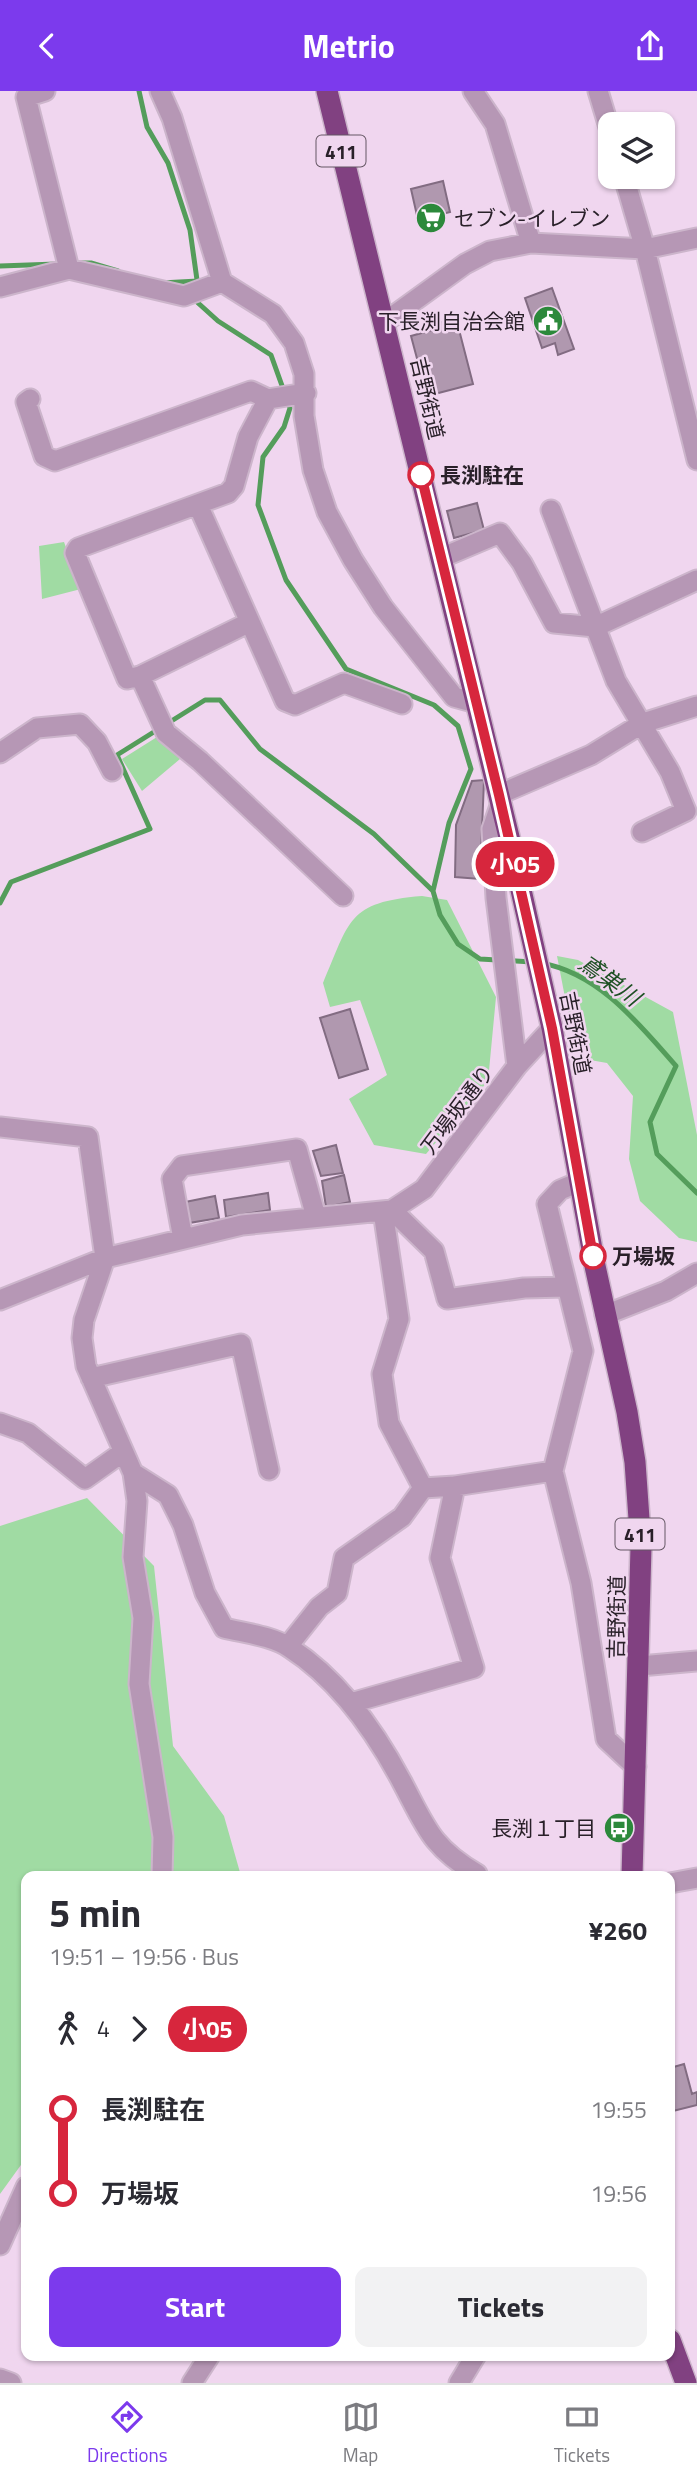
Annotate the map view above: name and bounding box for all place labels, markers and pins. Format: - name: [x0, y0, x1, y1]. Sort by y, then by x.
- supermarket icon: セブン-イレブン: [414, 201, 448, 235]
- place label: セブン-イレブン: [454, 202, 610, 234]
- public building icon: 下長渕自治会館: [531, 304, 565, 338]
- place label: 下長渕自治会館: [378, 305, 525, 337]
- place label: 長渕駐在: [440, 459, 524, 491]
- marker: 長渕駐在: [408, 462, 434, 488]
- place label: 万場坂: [612, 1240, 675, 1272]
- marker: 万場坂: [580, 1243, 606, 1269]
- bus stop icon: 長渕１丁目: [602, 1811, 636, 1845]
- place label: 長渕１丁目: [491, 1812, 596, 1844]

